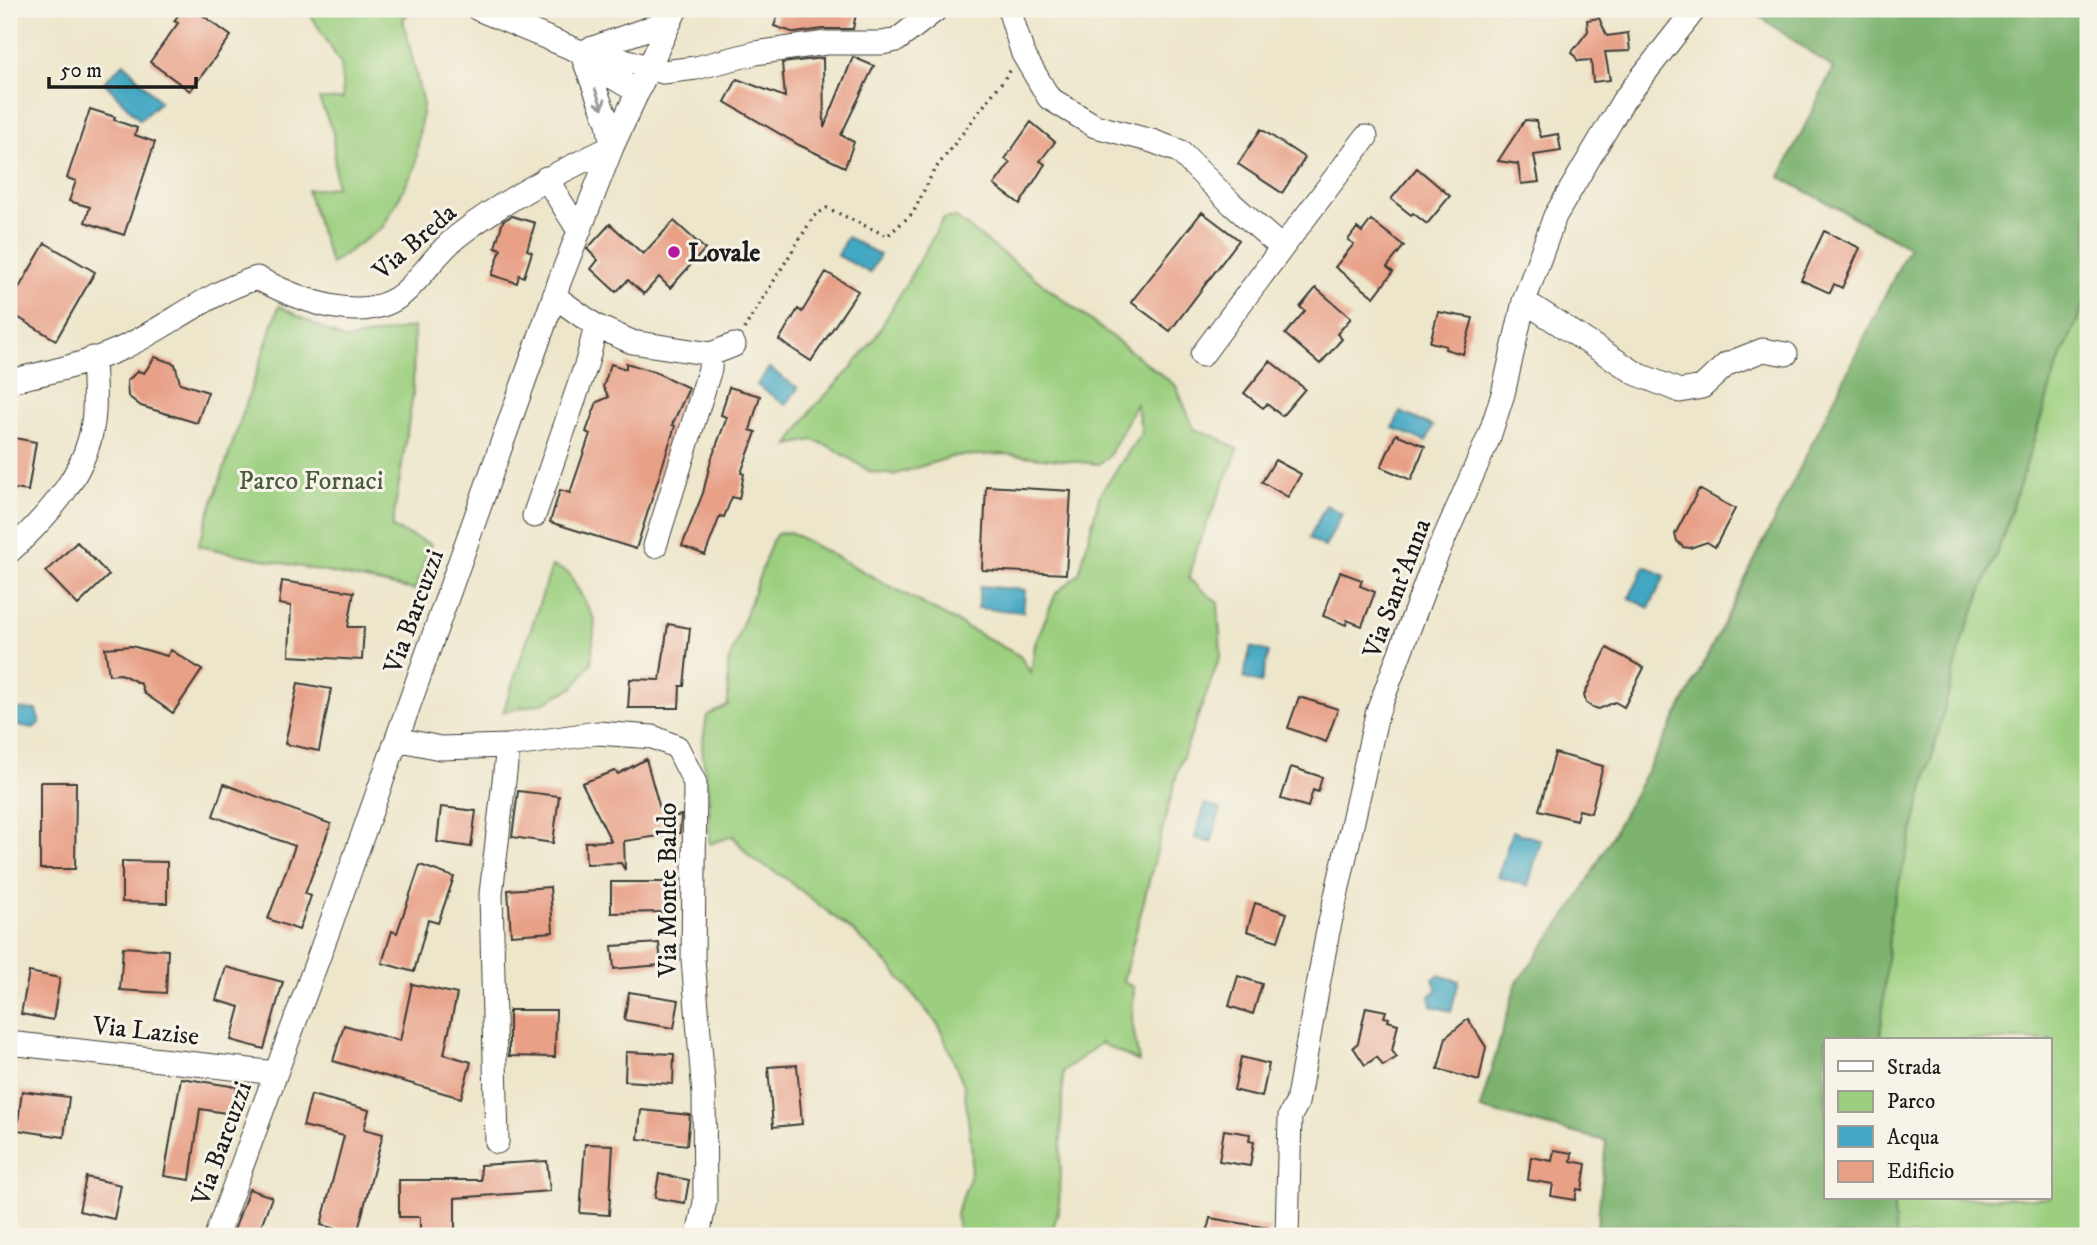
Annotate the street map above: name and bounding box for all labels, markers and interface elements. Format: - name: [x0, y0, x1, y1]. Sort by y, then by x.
- scale bar: [49, 46, 196, 90]
- text: 50 m: [60, 58, 102, 84]
- one-way arrow: [593, 87, 606, 109]
- street label: Via Breda: [366, 197, 464, 288]
- place label: Lovale: [688, 237, 761, 270]
- marker: Lovale: [666, 244, 682, 260]
- park label: Parco Fornaci: [239, 465, 383, 498]
- street label: Via Sant'Anna: [1355, 514, 1439, 664]
- street label: Via Barcuzzi: [376, 545, 452, 679]
- street label: Via Monte Baldo: [652, 803, 685, 978]
- street label: Via Lazise: [90, 1009, 201, 1053]
- legend: [1824, 1038, 2052, 1200]
- text: Strada: [1887, 1055, 1941, 1081]
- street label: Via Barcuzzi: [184, 1077, 260, 1211]
- text: Parco: [1887, 1089, 1935, 1115]
- text: Acqua: [1887, 1125, 1939, 1151]
- text: Edificio: [1887, 1159, 1954, 1185]

